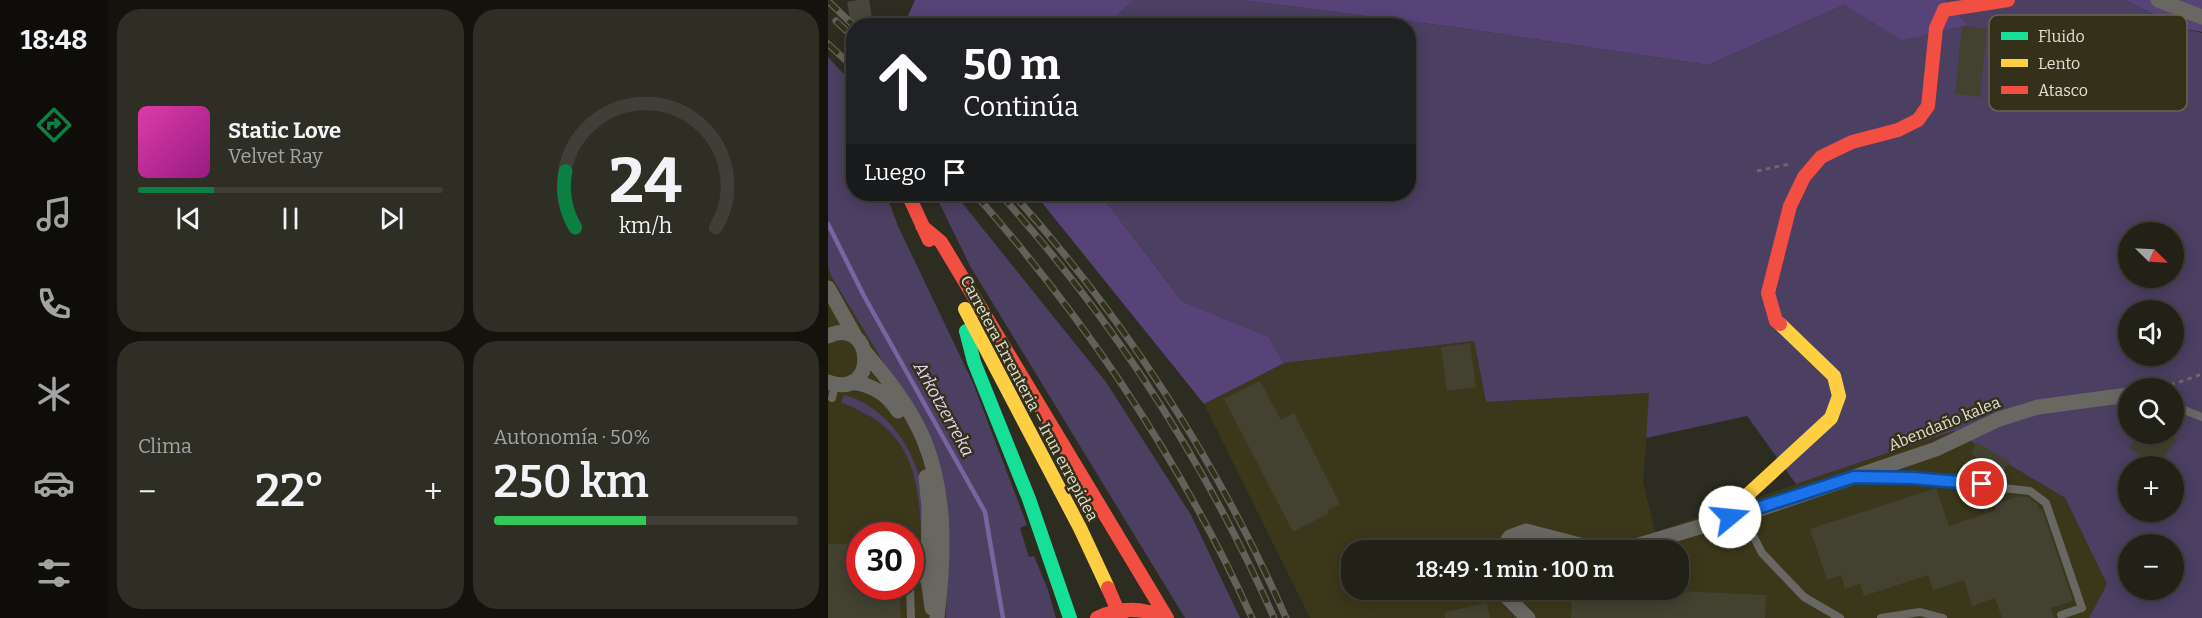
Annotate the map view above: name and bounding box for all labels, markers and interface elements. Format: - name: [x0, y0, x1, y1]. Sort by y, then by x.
- legend: [1989, 15, 2187, 111]
- text: 18:48: [21, 24, 87, 56]
- text: Fluido: [2038, 27, 2085, 46]
- text: 50 m: [963, 40, 1060, 90]
- icon: ahead: [864, 42, 942, 120]
- text: Lento: [2038, 54, 2080, 73]
- text: Atasco: [2038, 81, 2088, 100]
- text: Continúa: [963, 91, 1079, 123]
- icon: directions: [33, 104, 75, 146]
- text: Static Love: [228, 117, 341, 144]
- text: Velvet Ray: [228, 144, 323, 168]
- text: 24: [609, 144, 682, 219]
- icon: arrive: [938, 156, 971, 189]
- text: Luego: [864, 159, 926, 186]
- icon: music: [33, 193, 75, 235]
- icon: previous: [172, 202, 205, 235]
- icon: pause: [274, 202, 307, 235]
- icon: next: [375, 202, 408, 235]
- text: km/h: [619, 213, 672, 239]
- north arrow: [2118, 222, 2184, 288]
- map controls: [2118, 222, 2184, 600]
- street label: Carretera Errenteria – Irun errepidea: [957, 272, 1103, 524]
- icon: phone: [33, 283, 75, 325]
- button: sound: [2118, 300, 2184, 366]
- water label: Arkotzerreka: [908, 357, 979, 460]
- icon: climate: [33, 373, 75, 415]
- button: search: [2118, 378, 2184, 444]
- street label: Abendaño kalea: [1885, 392, 2003, 455]
- text: Autonomía · 50%: [494, 425, 650, 449]
- text: Clima: [138, 434, 192, 458]
- text: 250 km: [494, 455, 649, 509]
- button: +: [2118, 456, 2184, 522]
- pin: [1956, 458, 2007, 509]
- icon: car: [33, 462, 75, 504]
- text: 22°: [255, 464, 325, 518]
- icon: arrive: [1965, 467, 1998, 500]
- text: −: [138, 472, 156, 512]
- text: +: [424, 472, 443, 512]
- position arrow: [1698, 485, 1762, 549]
- speed limit sign: 30: [846, 522, 924, 600]
- button: −: [2118, 534, 2184, 600]
- icon: filters: [33, 552, 75, 594]
- text: 18:49 · 1 min · 100 m: [1416, 556, 1614, 583]

